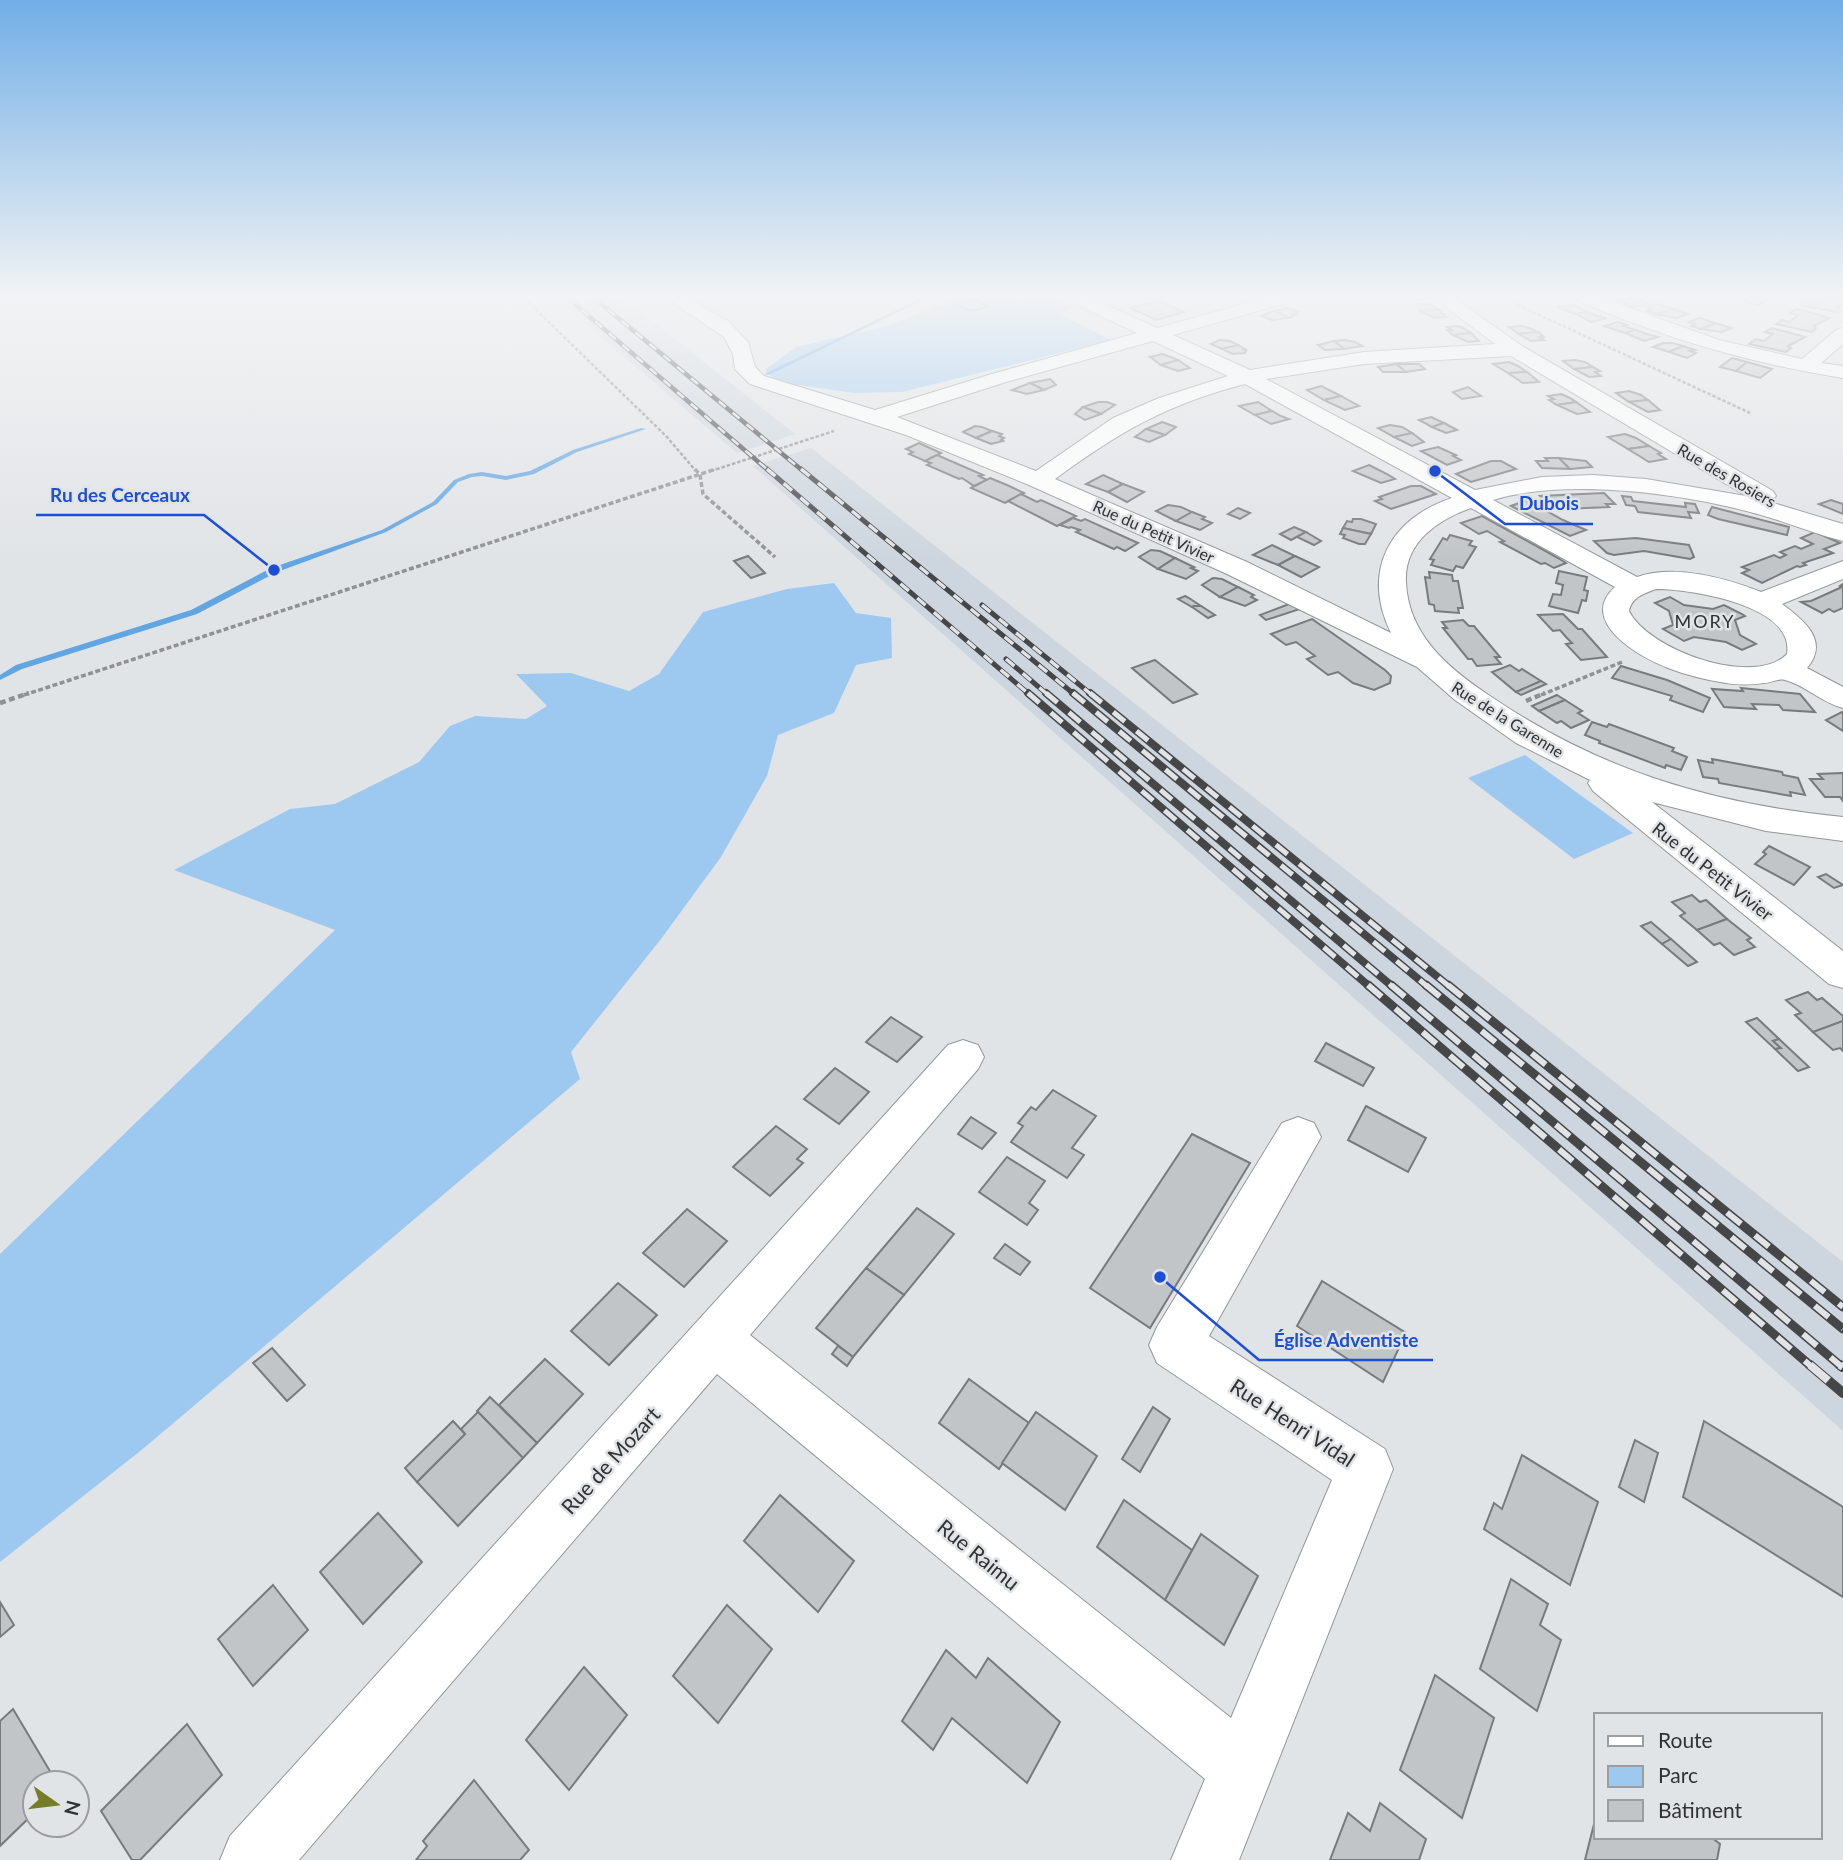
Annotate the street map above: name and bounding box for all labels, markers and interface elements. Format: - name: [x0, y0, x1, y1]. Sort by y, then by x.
- street label: Rue des Rosiers: [1675, 439, 1779, 511]
- callout: Ru des Cerceaux: [36, 475, 204, 515]
- text: Ru des Cerceaux: [50, 483, 190, 506]
- callout: Dubois: [1505, 484, 1593, 524]
- text: Dubois: [1519, 491, 1579, 514]
- street label: Rue du Petit Vivier: [1090, 496, 1218, 566]
- district label: MORY: [1674, 610, 1736, 632]
- street label: Rue de la Garenne: [1449, 677, 1567, 761]
- street label: Rue du Petit Vivier: [1648, 817, 1778, 925]
- callout: Église Adventiste: [1259, 1320, 1433, 1360]
- text: Église Adventiste: [1274, 1328, 1418, 1351]
- street label: Rue Henri Vidal: [1226, 1373, 1360, 1471]
- street label: Rue de Mozart: [556, 1401, 665, 1519]
- street label: Rue Raimu: [933, 1513, 1025, 1595]
- legend: [1594, 1713, 1822, 1839]
- text: Route: [1658, 1727, 1713, 1752]
- text: Parc: [1658, 1762, 1698, 1787]
- north arrow: [21, 1769, 91, 1839]
- text: Bâtiment: [1658, 1797, 1743, 1822]
- text: N: [60, 1798, 86, 1818]

